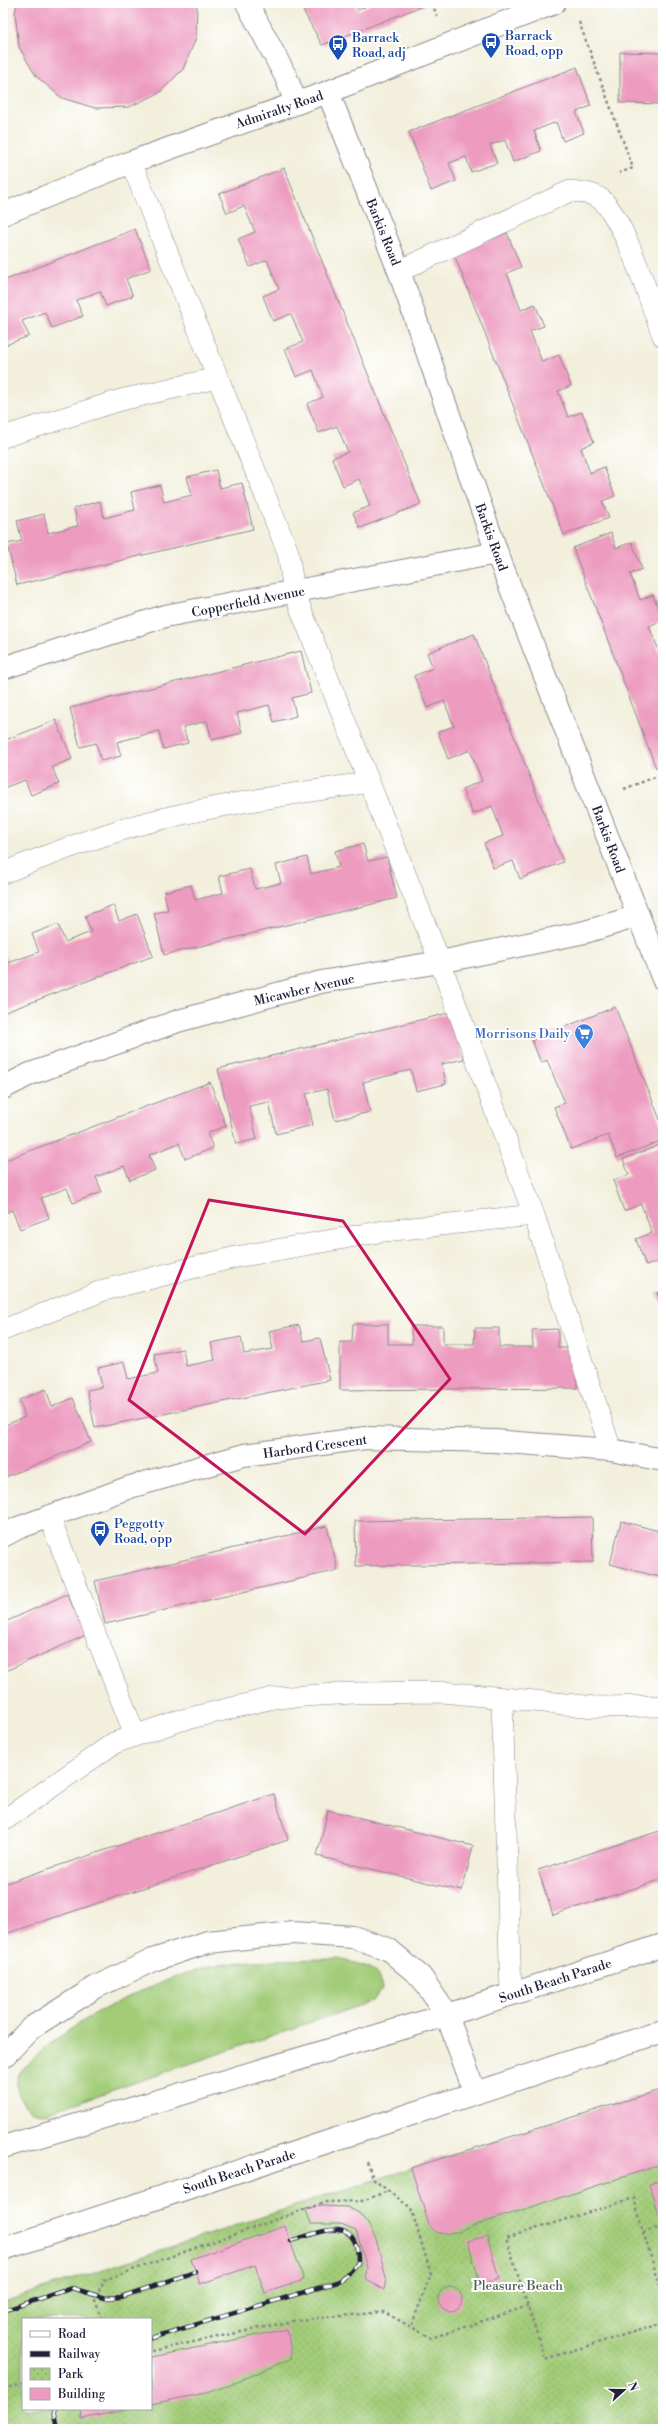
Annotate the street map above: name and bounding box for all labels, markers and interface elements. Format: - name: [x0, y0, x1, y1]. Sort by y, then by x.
- place label: Barrack Road, opp: [504, 28, 563, 59]
- place label: Barrack Road, adj: [351, 30, 406, 61]
- bus stop icon: Barrack Road, opp: [480, 31, 502, 59]
- bus stop icon: Barrack Road, adj: [327, 33, 349, 61]
- street label: Admiralty Road: [233, 87, 326, 133]
- street label: Barkis Road: [362, 196, 404, 269]
- street label: Barkis Road: [471, 500, 511, 574]
- street label: Copperfield Avenue: [190, 583, 307, 621]
- street label: Barkis Road: [588, 803, 628, 876]
- street label: Micawber Avenue: [252, 971, 357, 1009]
- supermarket icon: Morrisons Daily: [573, 1022, 595, 1050]
- place label: Morrisons Daily: [475, 1026, 571, 1042]
- street label: Harbord Crescent: [262, 1432, 369, 1462]
- place label: Peggotty Road, opp: [114, 1516, 172, 1547]
- bus stop icon: Peggotty Road, opp: [89, 1519, 111, 1547]
- street label: South Beach Parade: [497, 1955, 614, 2007]
- street label: South Beach Parade: [181, 2146, 298, 2198]
- park label: Pleasure Beach: [473, 2278, 563, 2294]
- legend: [22, 2318, 152, 2410]
- text: Road: [58, 2327, 86, 2342]
- text: Railway: [58, 2347, 100, 2362]
- text: Park: [58, 2367, 84, 2382]
- north arrow: [604, 2370, 644, 2410]
- text: N: [624, 2380, 641, 2394]
- text: Building: [57, 2387, 106, 2402]

